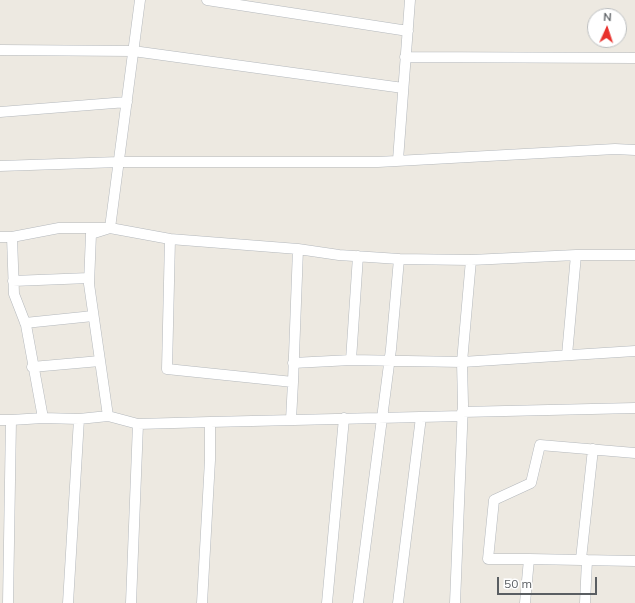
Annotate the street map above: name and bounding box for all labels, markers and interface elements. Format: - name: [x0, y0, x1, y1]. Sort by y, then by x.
- north arrow: [587, 8, 627, 48]
- text: N: [603, 10, 612, 24]
- scale bar: [499, 569, 599, 595]
- text: 50 m: [504, 576, 532, 591]

